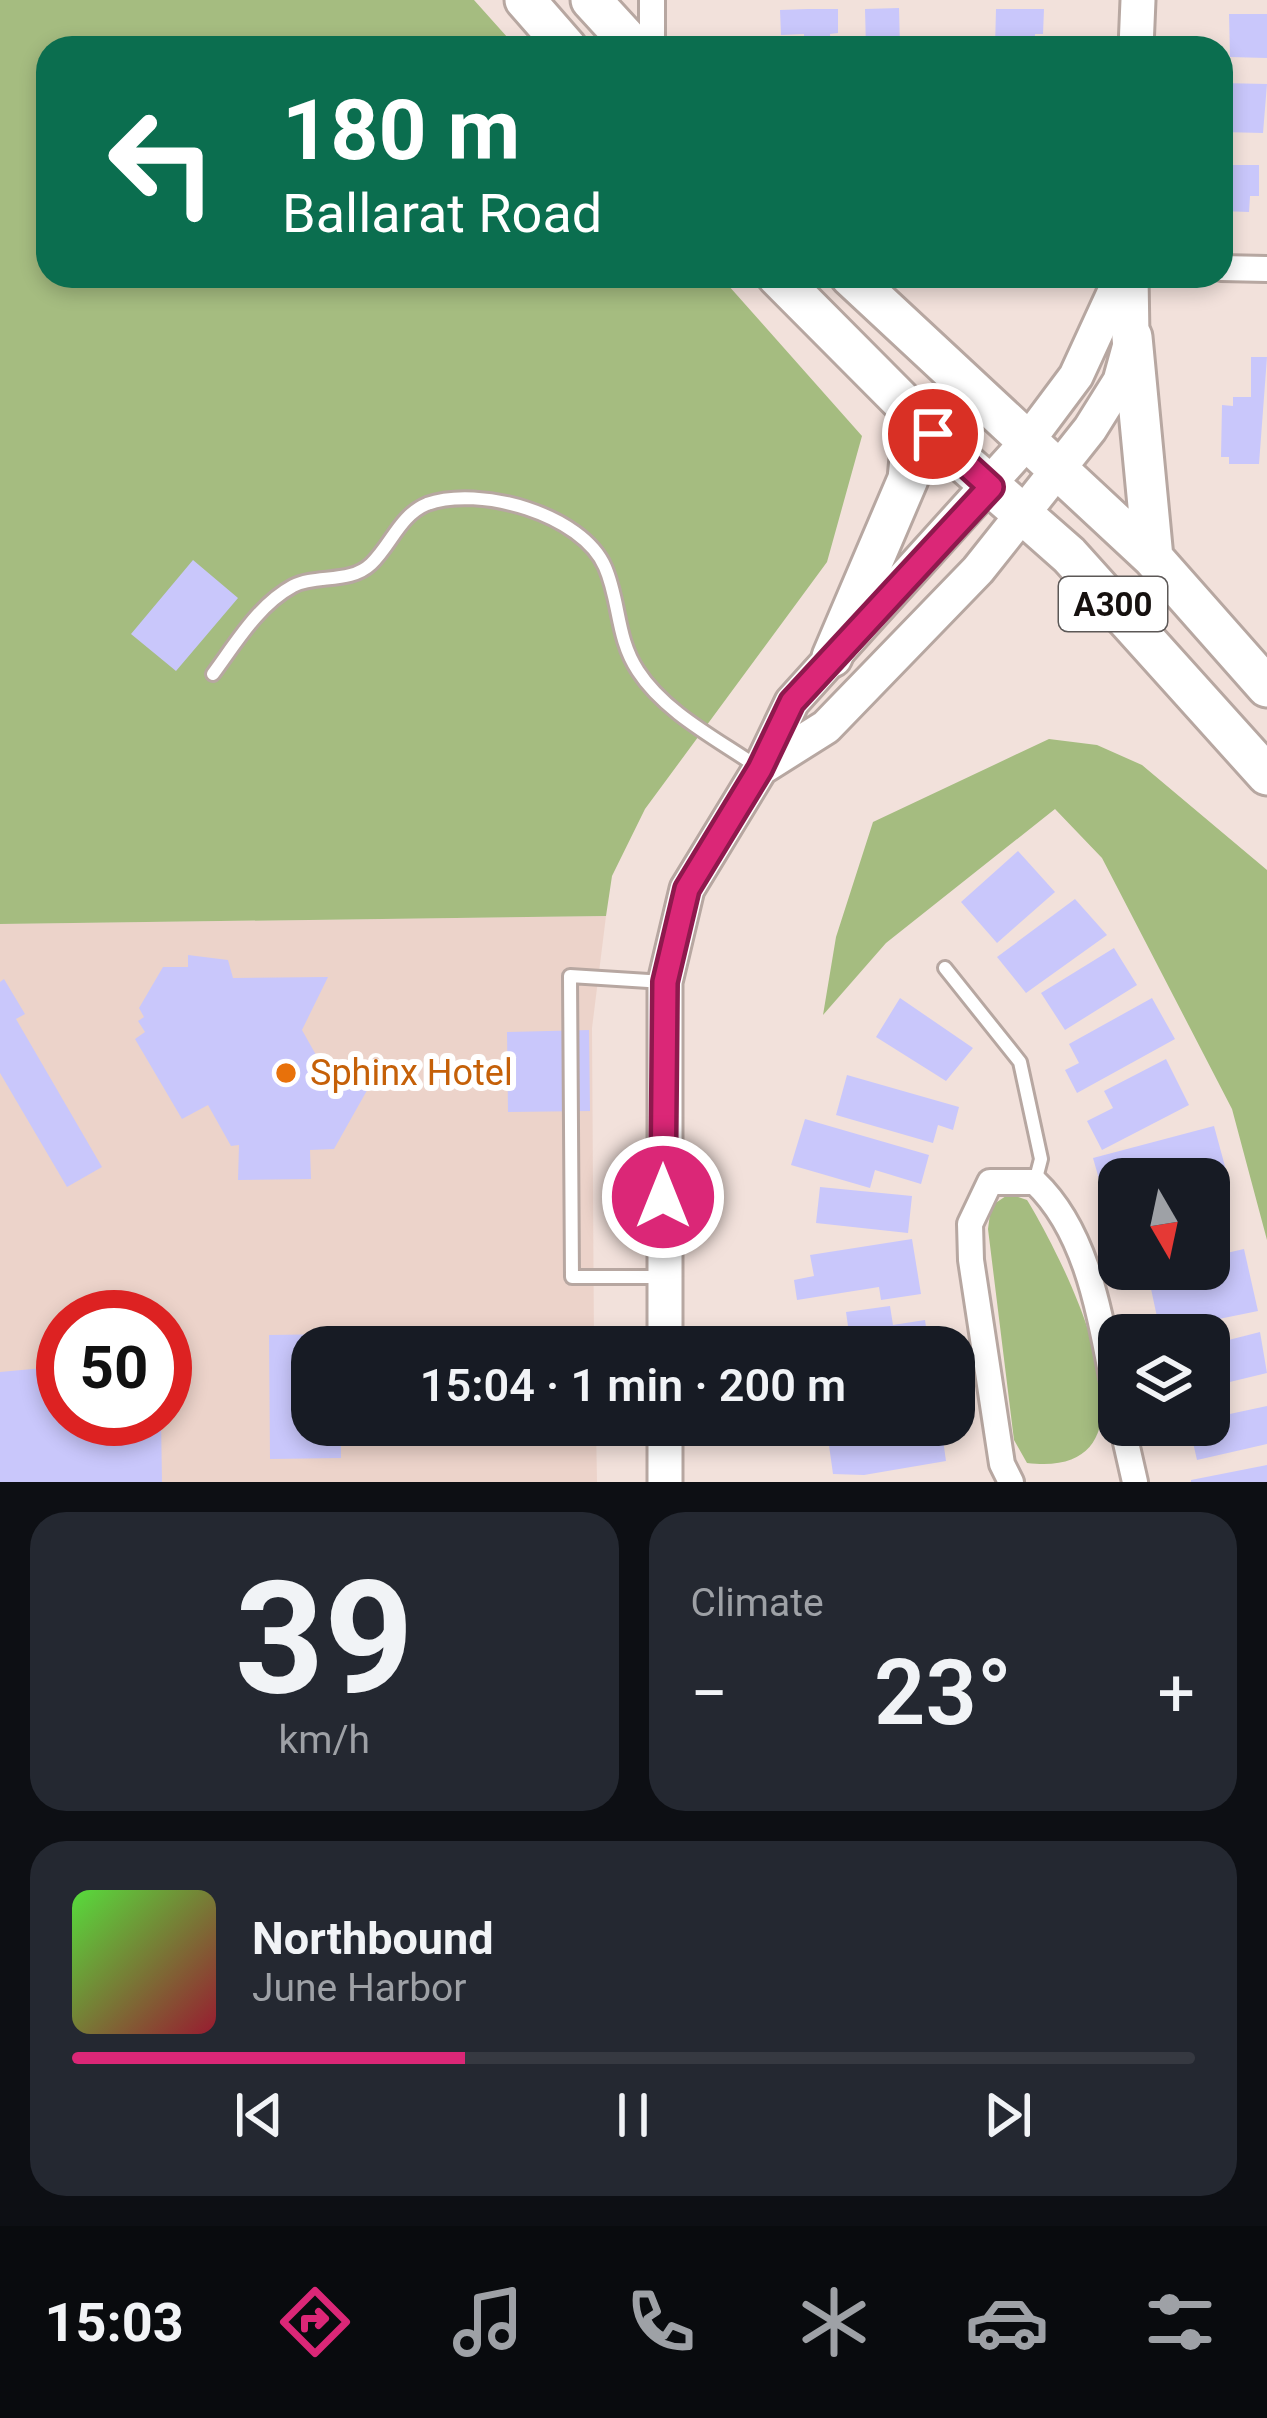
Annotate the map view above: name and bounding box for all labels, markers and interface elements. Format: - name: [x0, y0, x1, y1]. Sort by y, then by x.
- text: 180 m: [282, 81, 520, 180]
- icon: left: [84, 84, 240, 240]
- text: Ballarat Road: [282, 182, 602, 245]
- pin: [882, 383, 984, 485]
- icon: arrive: [900, 401, 966, 467]
- road number: A300: [1059, 577, 1167, 631]
- place label: Sphinx Hotel: [310, 1052, 513, 1094]
- marker: Sphinx Hotel: [273, 1060, 299, 1086]
- position arrow: [600, 1134, 726, 1260]
- north arrow: [1098, 1158, 1230, 1290]
- map controls: [1098, 1158, 1230, 1446]
- speed limit sign: 50: [36, 1290, 192, 1446]
- button: layers: [1098, 1314, 1230, 1446]
- text: 15:04 · 1 min · 200 m: [420, 1359, 846, 1412]
- text: 39: [235, 1547, 414, 1730]
- text: Climate: [691, 1580, 824, 1626]
- text: 23°: [874, 1641, 1012, 1746]
- text: −: [691, 1655, 728, 1732]
- text: +: [1158, 1655, 1195, 1732]
- text: km/h: [278, 1717, 370, 1763]
- text: Northbound: [252, 1912, 494, 1965]
- text: June Harbor: [252, 1965, 467, 2011]
- icon: previous: [226, 2082, 292, 2148]
- icon: pause: [600, 2082, 666, 2148]
- icon: next: [975, 2082, 1041, 2148]
- icon: directions: [273, 2280, 357, 2364]
- icon: music: [446, 2280, 530, 2364]
- icon: phone: [619, 2280, 703, 2364]
- icon: climate: [792, 2280, 876, 2364]
- icon: car: [965, 2280, 1049, 2364]
- icon: filters: [1138, 2280, 1222, 2364]
- text: 15:03: [45, 2291, 184, 2354]

